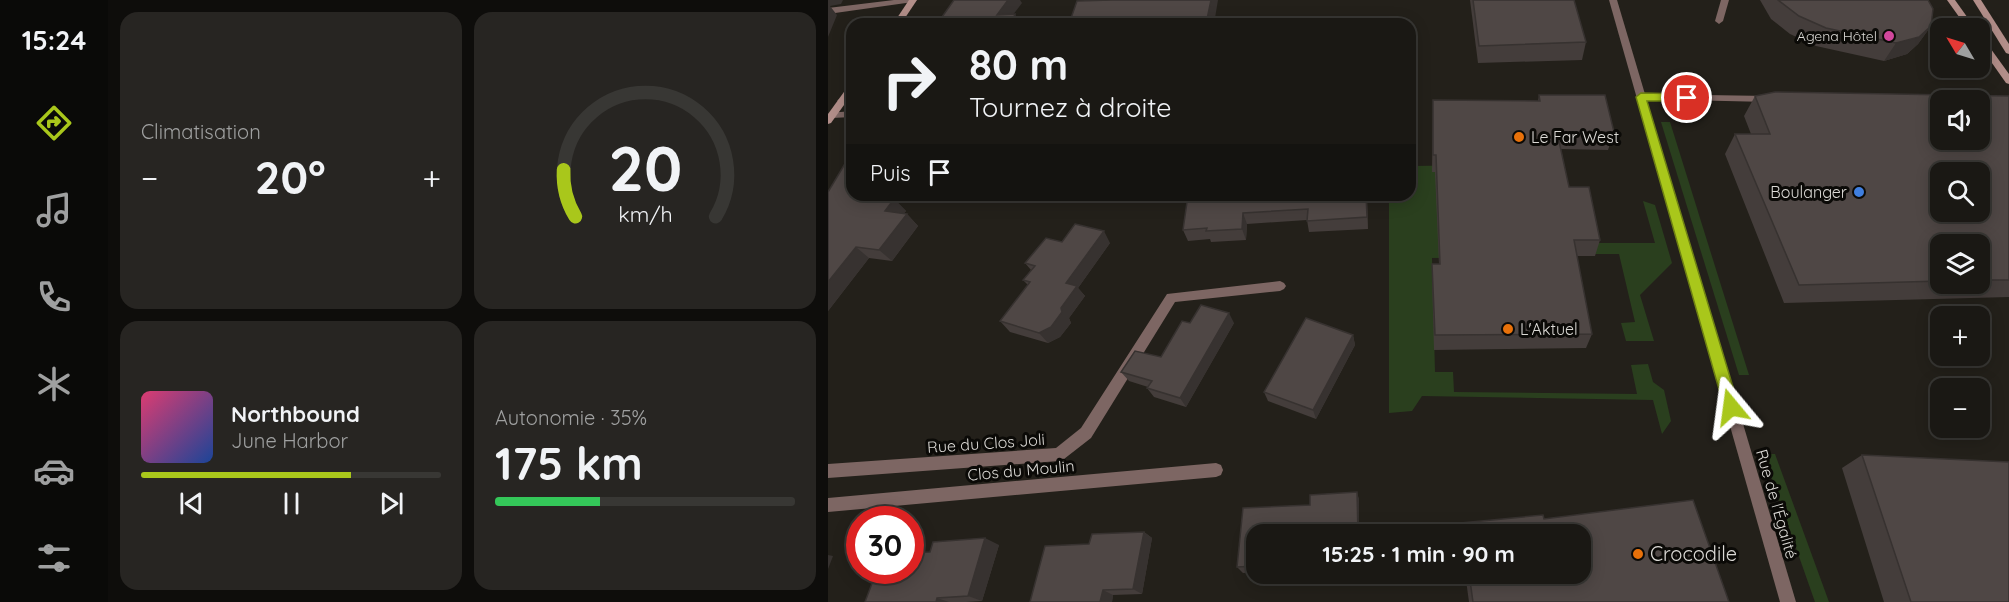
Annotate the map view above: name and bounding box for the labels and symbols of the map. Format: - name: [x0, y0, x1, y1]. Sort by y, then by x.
- north arrow: [1930, 18, 1990, 78]
- place label: Agena Hôtel: [1797, 27, 1877, 45]
- marker: Agena Hôtel: [1882, 29, 1896, 43]
- pin: [1661, 72, 1712, 123]
- place label: Le Far West: [1531, 127, 1619, 147]
- marker: Le Far West: [1512, 130, 1526, 144]
- place label: Boulanger: [1770, 182, 1847, 202]
- marker: Boulanger: [1852, 185, 1866, 199]
- place label: L'Aktuel: [1520, 319, 1578, 339]
- marker: L'Aktuel: [1501, 322, 1515, 336]
- position arrow: [1699, 375, 1763, 439]
- street label: Rue du Clos Joli: [926, 429, 1046, 457]
- street label: Rue de l'Égalité: [1752, 447, 1802, 561]
- street label: Clos du Moulin: [967, 455, 1075, 485]
- speed limit sign: 30: [846, 506, 924, 584]
- place label: Crocodile: [1650, 541, 1737, 566]
- marker: Crocodile: [1631, 547, 1645, 561]

